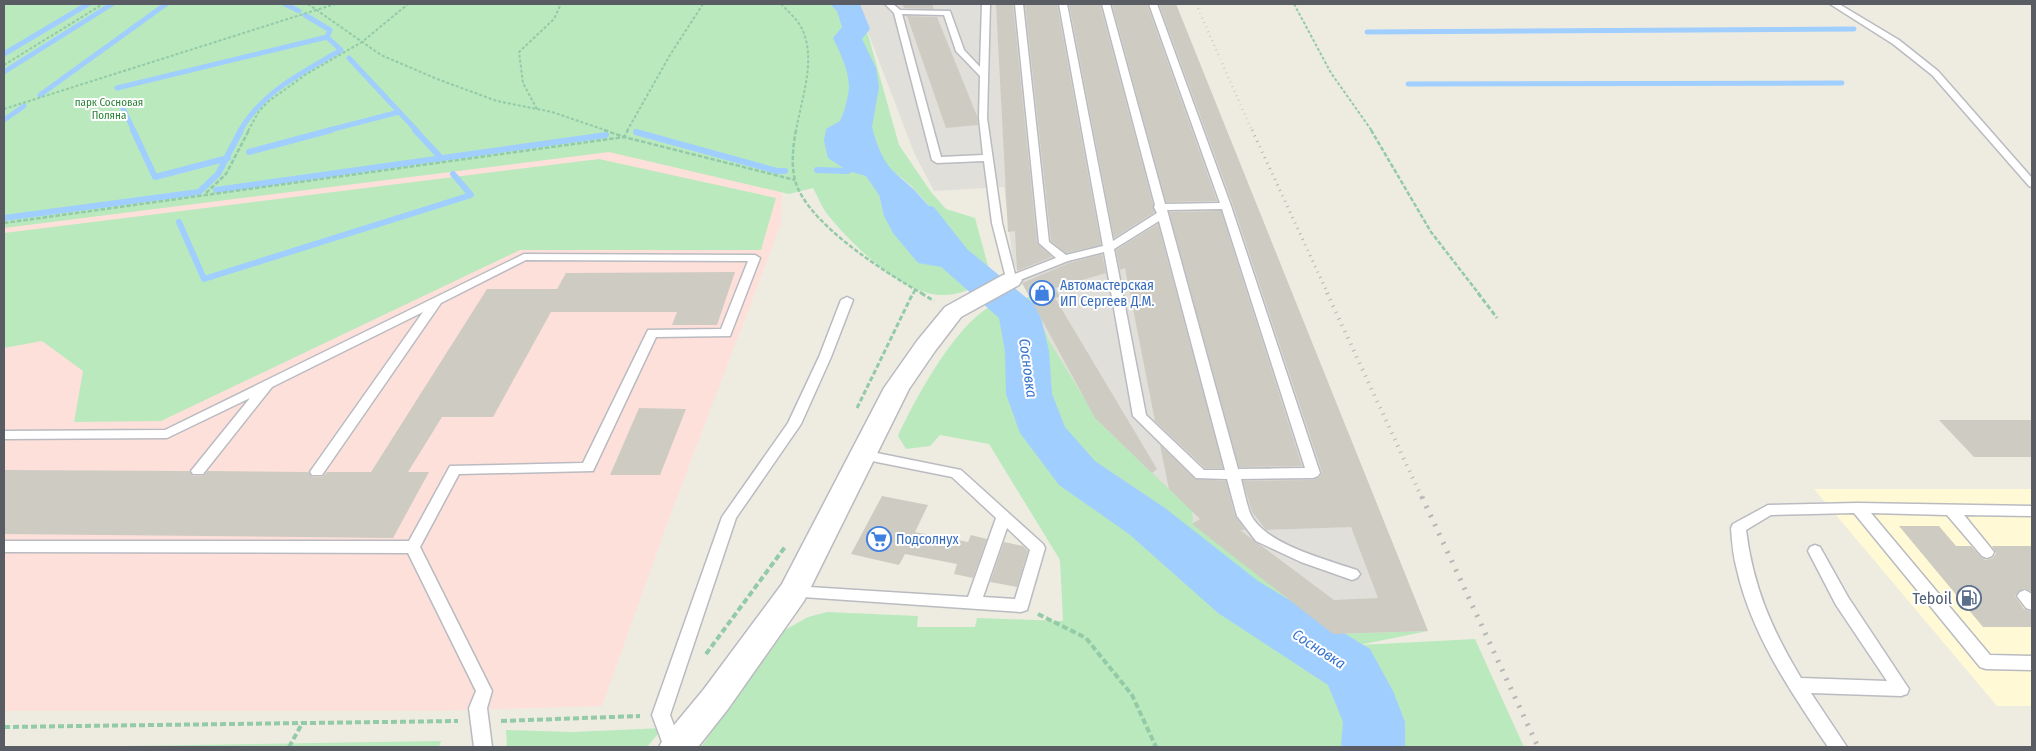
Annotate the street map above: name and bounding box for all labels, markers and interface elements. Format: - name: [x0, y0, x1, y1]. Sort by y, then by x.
- park label: парк Сосновая Поляна: [75, 96, 143, 122]
- place label: Автомастерская ИП Сергеев Д.М.: [1060, 277, 1154, 310]
- shop icon: Автомастерская ИП Сергеев Д.М.: [1029, 280, 1055, 306]
- water label: Сосновка: [1015, 337, 1041, 399]
- supermarket icon: Подсолнух: [866, 526, 892, 552]
- place label: Подсолнух: [896, 531, 960, 548]
- fuel station icon: Teboil: [1956, 585, 1982, 611]
- place label: Teboil: [1912, 589, 1952, 608]
- water label: Сосновка: [1289, 625, 1349, 673]

